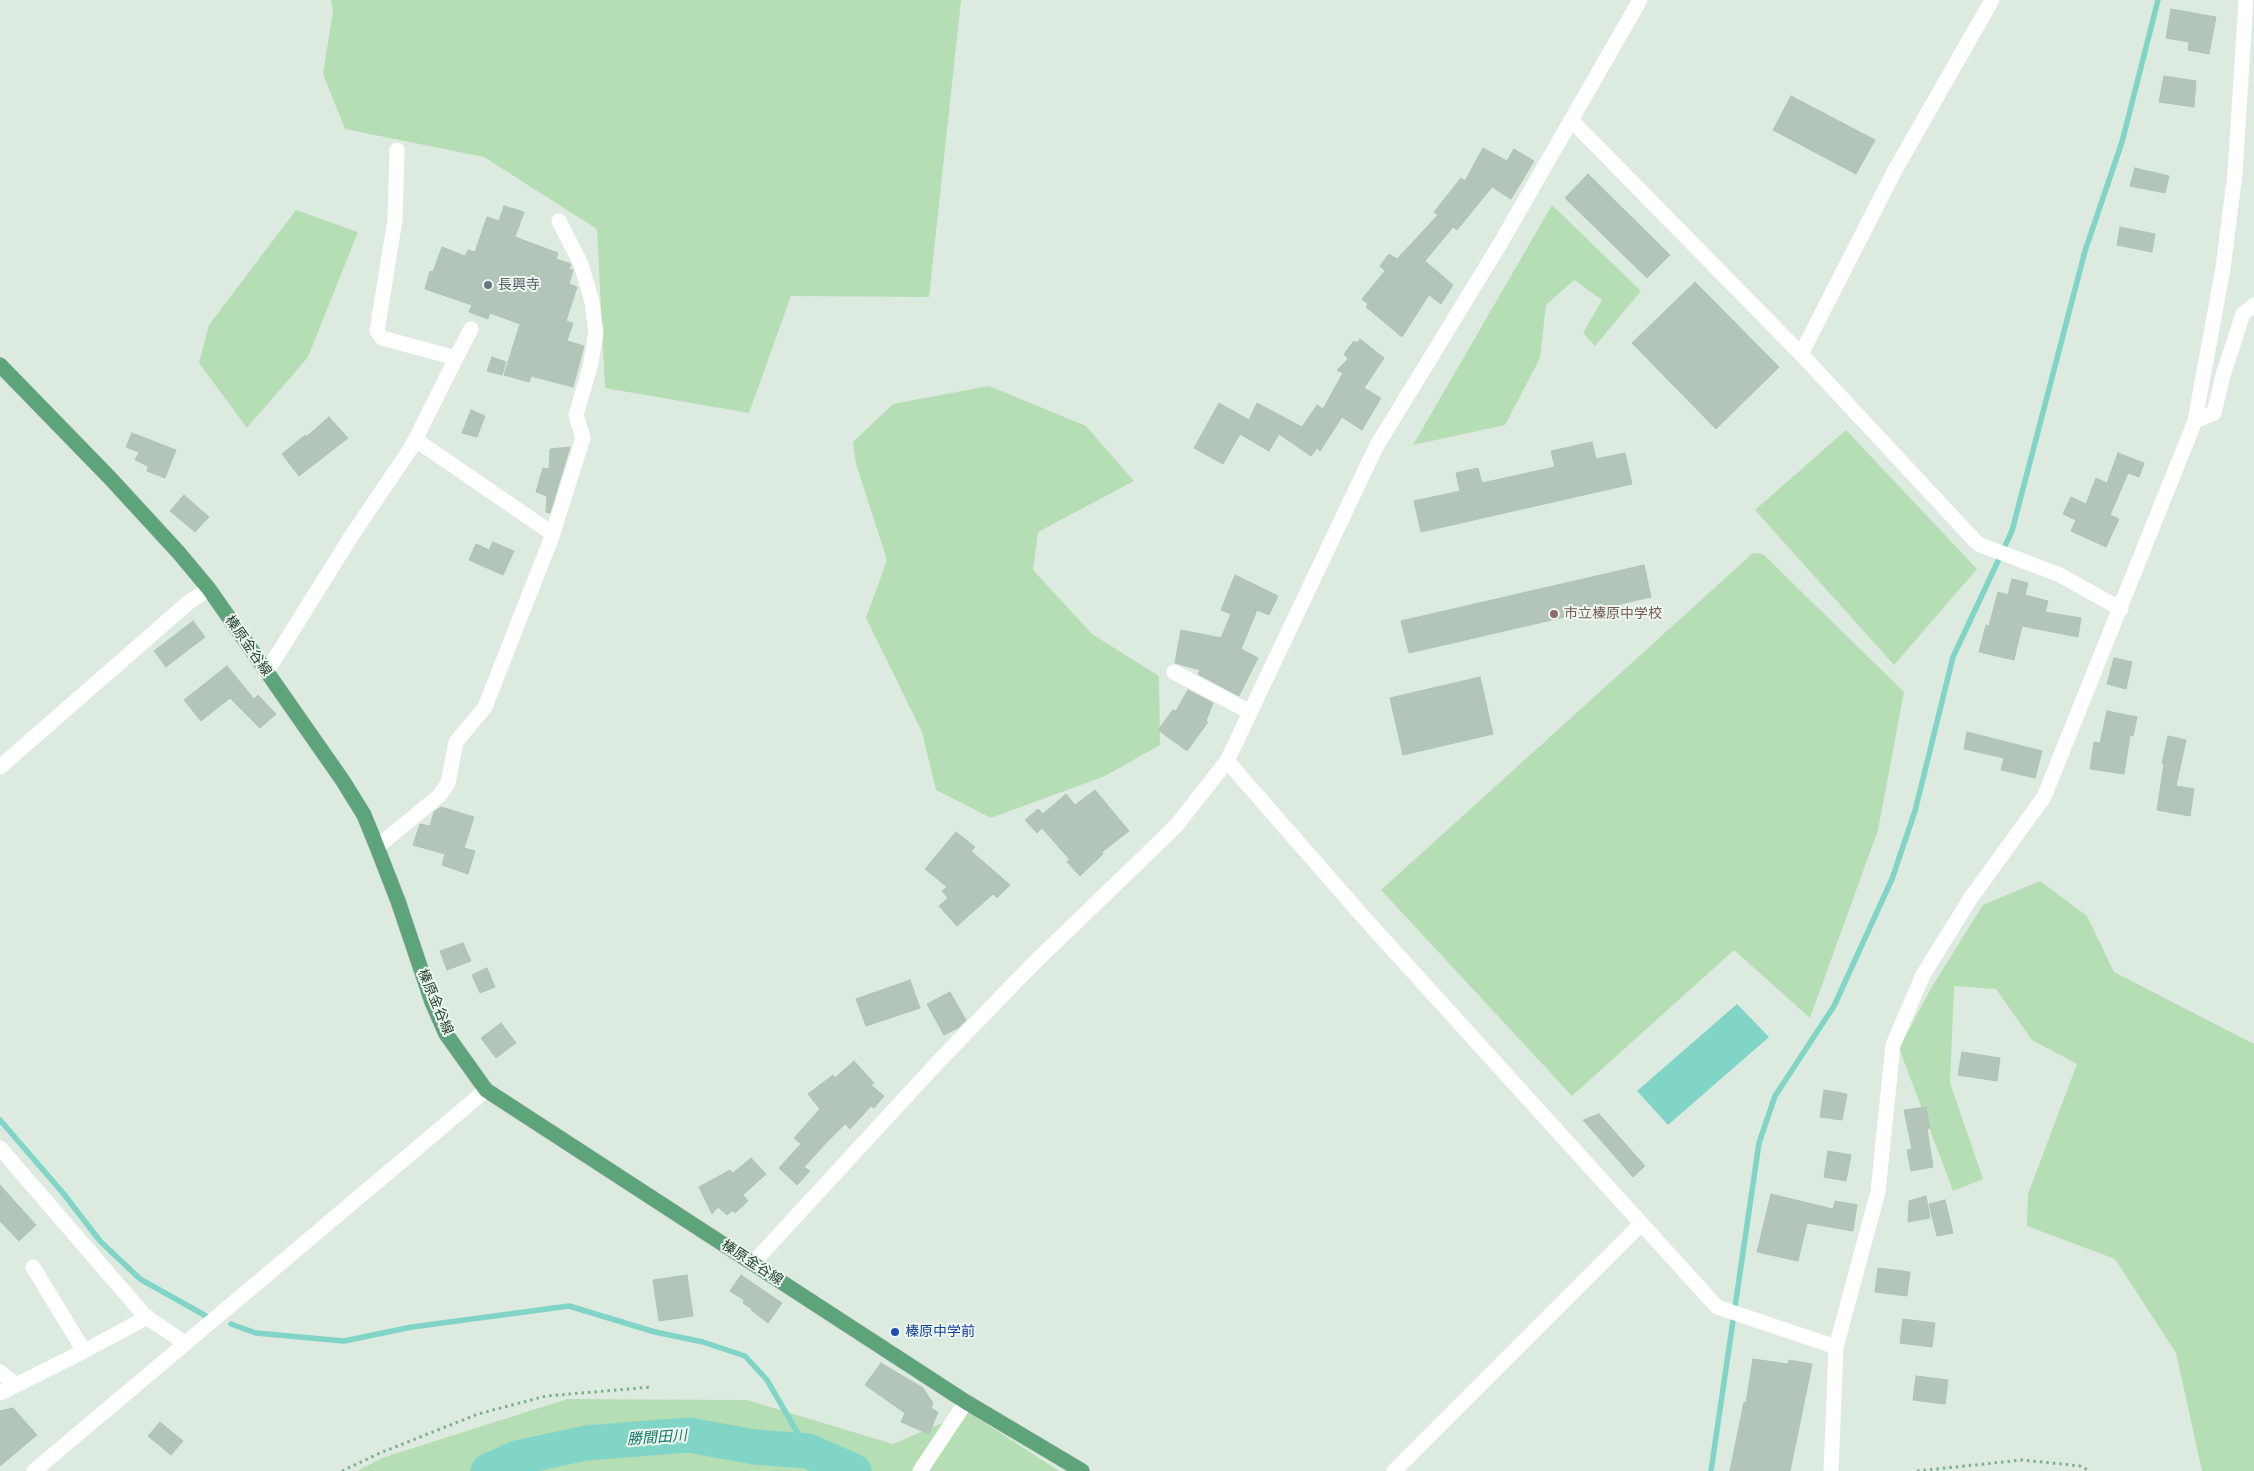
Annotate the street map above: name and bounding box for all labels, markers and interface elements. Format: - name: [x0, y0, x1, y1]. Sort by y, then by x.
- place label: 長興寺: [498, 277, 540, 293]
- marker: 長興寺: [482, 279, 494, 291]
- place label: 市立榛原中学校: [1564, 606, 1662, 622]
- marker: 市立榛原中学校: [1548, 608, 1560, 620]
- street label: 榛原金谷線: [221, 613, 275, 679]
- street label: 榛原金谷線: [414, 967, 456, 1037]
- street label: 榛原金谷線: [718, 1237, 786, 1289]
- place label: 榛原中学前: [905, 1324, 975, 1340]
- marker: 榛原中学前: [889, 1326, 901, 1338]
- water label: 勝間田川: [626, 1427, 688, 1449]

